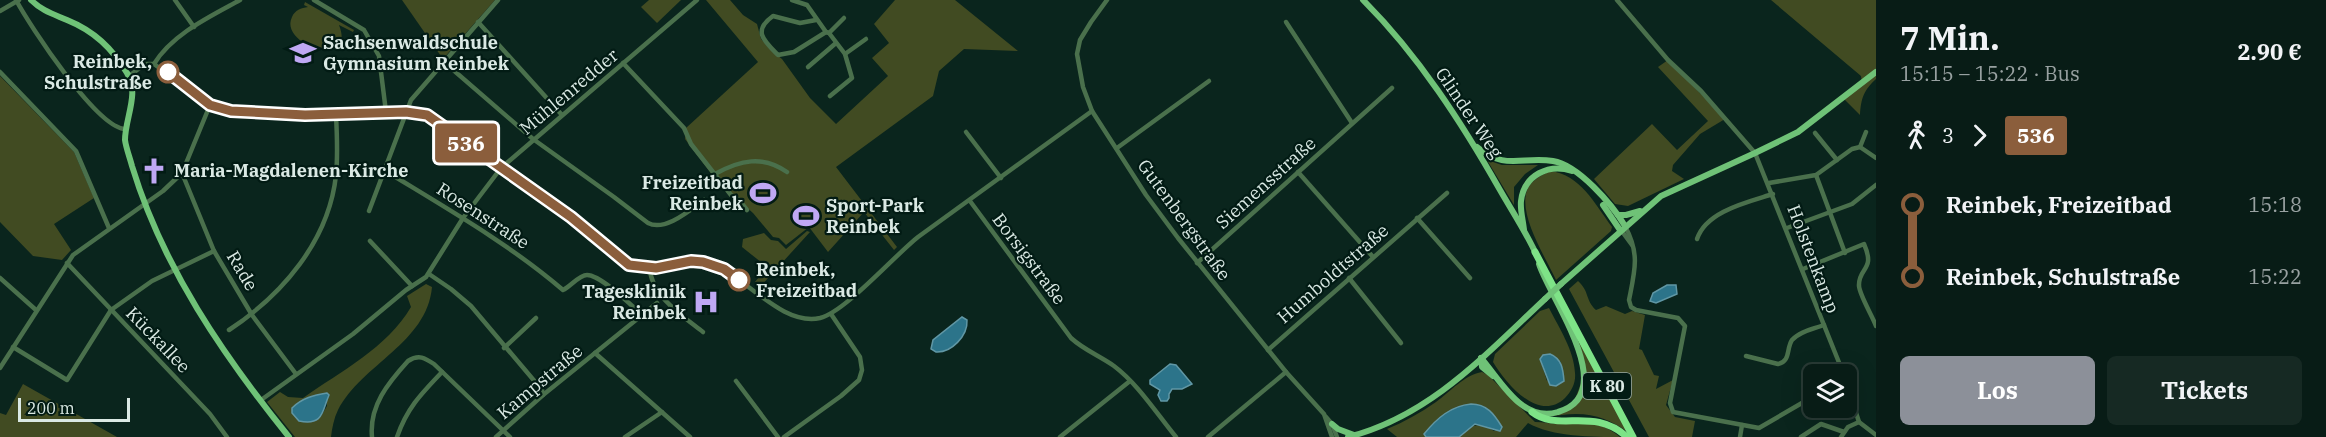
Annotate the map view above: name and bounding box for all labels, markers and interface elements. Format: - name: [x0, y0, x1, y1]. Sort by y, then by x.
- text: 7 Min.: [1900, 16, 2000, 59]
- place label: Sachsenwaldschule Gymnasium Reinbek: [323, 31, 510, 75]
- text: 2.90 €: [2237, 37, 2302, 66]
- school or university icon: Sachsenwaldschule Gymnasium Reinbek: [288, 38, 318, 68]
- street label: Mühlenredder: [515, 44, 623, 140]
- place label: Reinbek, Schulstraße: [44, 50, 152, 94]
- text: 15:15 – 15:22 · Bus: [1900, 60, 2080, 87]
- marker: Reinbek, Schulstraße: [157, 61, 179, 83]
- street label: Glinder Weg: [1431, 63, 1508, 163]
- icon: walk: [1900, 119, 1933, 152]
- icon: forward: [1963, 119, 1996, 152]
- text: 536: [2017, 121, 2055, 149]
- text: 3: [1942, 122, 1954, 149]
- line badge: 536: [432, 124, 500, 162]
- text: 536: [447, 129, 485, 157]
- street label: Siemensstraße: [1211, 132, 1321, 234]
- street label: Gutenbergstraße: [1133, 155, 1236, 285]
- church icon: Maria-Magdalenen-Kirche: [139, 156, 169, 186]
- place label: Maria-Magdalenen-Kirche: [174, 159, 408, 182]
- place label: Freizeitbad Reinbek: [642, 171, 744, 215]
- street label: Rosenstraße: [433, 177, 534, 254]
- sports icon: Freizeitbad Reinbek: [748, 178, 778, 208]
- text: Reinbek, Freizeitbad: [1946, 190, 2172, 219]
- text: 15:18: [2248, 191, 2302, 218]
- place label: Sport-Park Reinbek: [826, 194, 925, 238]
- sports icon: Sport-Park Reinbek: [791, 201, 821, 231]
- street label: Holstenkamp: [1782, 201, 1845, 316]
- street label: Borsigstraße: [988, 208, 1071, 309]
- street label: Humboldtstraße: [1272, 219, 1393, 328]
- street label: Rade: [222, 247, 263, 295]
- place label: Reinbek, Freizeitbad: [756, 258, 857, 302]
- text: Reinbek, Schulstraße: [1946, 262, 2180, 291]
- text: 15:22: [2248, 263, 2302, 290]
- marker: Reinbek, Freizeitbad: [728, 269, 750, 291]
- place label: Tagesklinik Reinbek: [582, 280, 687, 324]
- hospital icon: Tagesklinik Reinbek: [691, 287, 721, 317]
- street label: Kückallee: [121, 302, 196, 378]
- street label: Kampstraße: [492, 339, 587, 424]
- button: Los: [1900, 356, 2095, 425]
- button: Tickets: [2107, 356, 2302, 425]
- map controls: [1803, 364, 1857, 418]
- button: layers: [1803, 364, 1857, 418]
- road number: K 80: [1583, 373, 1631, 399]
- scale bar: [18, 395, 130, 422]
- text: 200 m: [27, 398, 75, 418]

